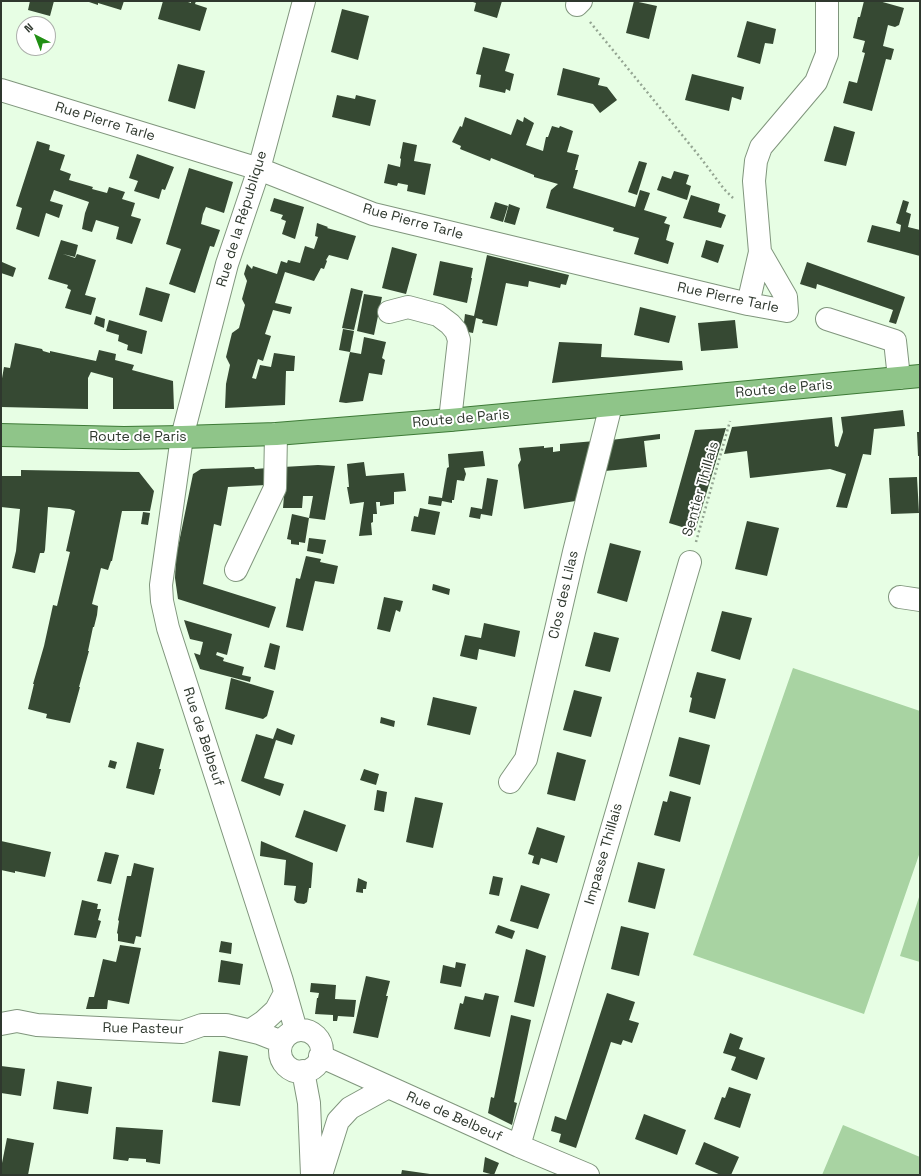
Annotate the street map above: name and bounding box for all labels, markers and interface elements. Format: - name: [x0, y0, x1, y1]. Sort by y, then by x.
- north arrow: [16, 16, 56, 56]
- text: N: [21, 20, 36, 35]
- street label: Rue Pierre Tarle: [53, 99, 157, 145]
- street label: Rue de la République: [213, 149, 271, 289]
- street label: Rue Pierre Tarle: [361, 200, 465, 244]
- street label: Rue Pierre Tarle: [676, 279, 780, 317]
- street label: Route de Paris: [735, 376, 833, 402]
- street label: Route de Paris: [412, 406, 510, 432]
- street label: Route de Paris: [89, 429, 187, 445]
- street label: Sentier Thillais: [679, 439, 723, 539]
- street label: Clos des Lilas: [546, 549, 582, 641]
- street label: Rue de Belbeuf: [179, 685, 227, 789]
- street label: Impasse Thillais: [581, 801, 627, 907]
- street label: Rue Pasteur: [102, 1020, 184, 1038]
- street label: Rue de Belbeuf: [403, 1088, 505, 1146]

